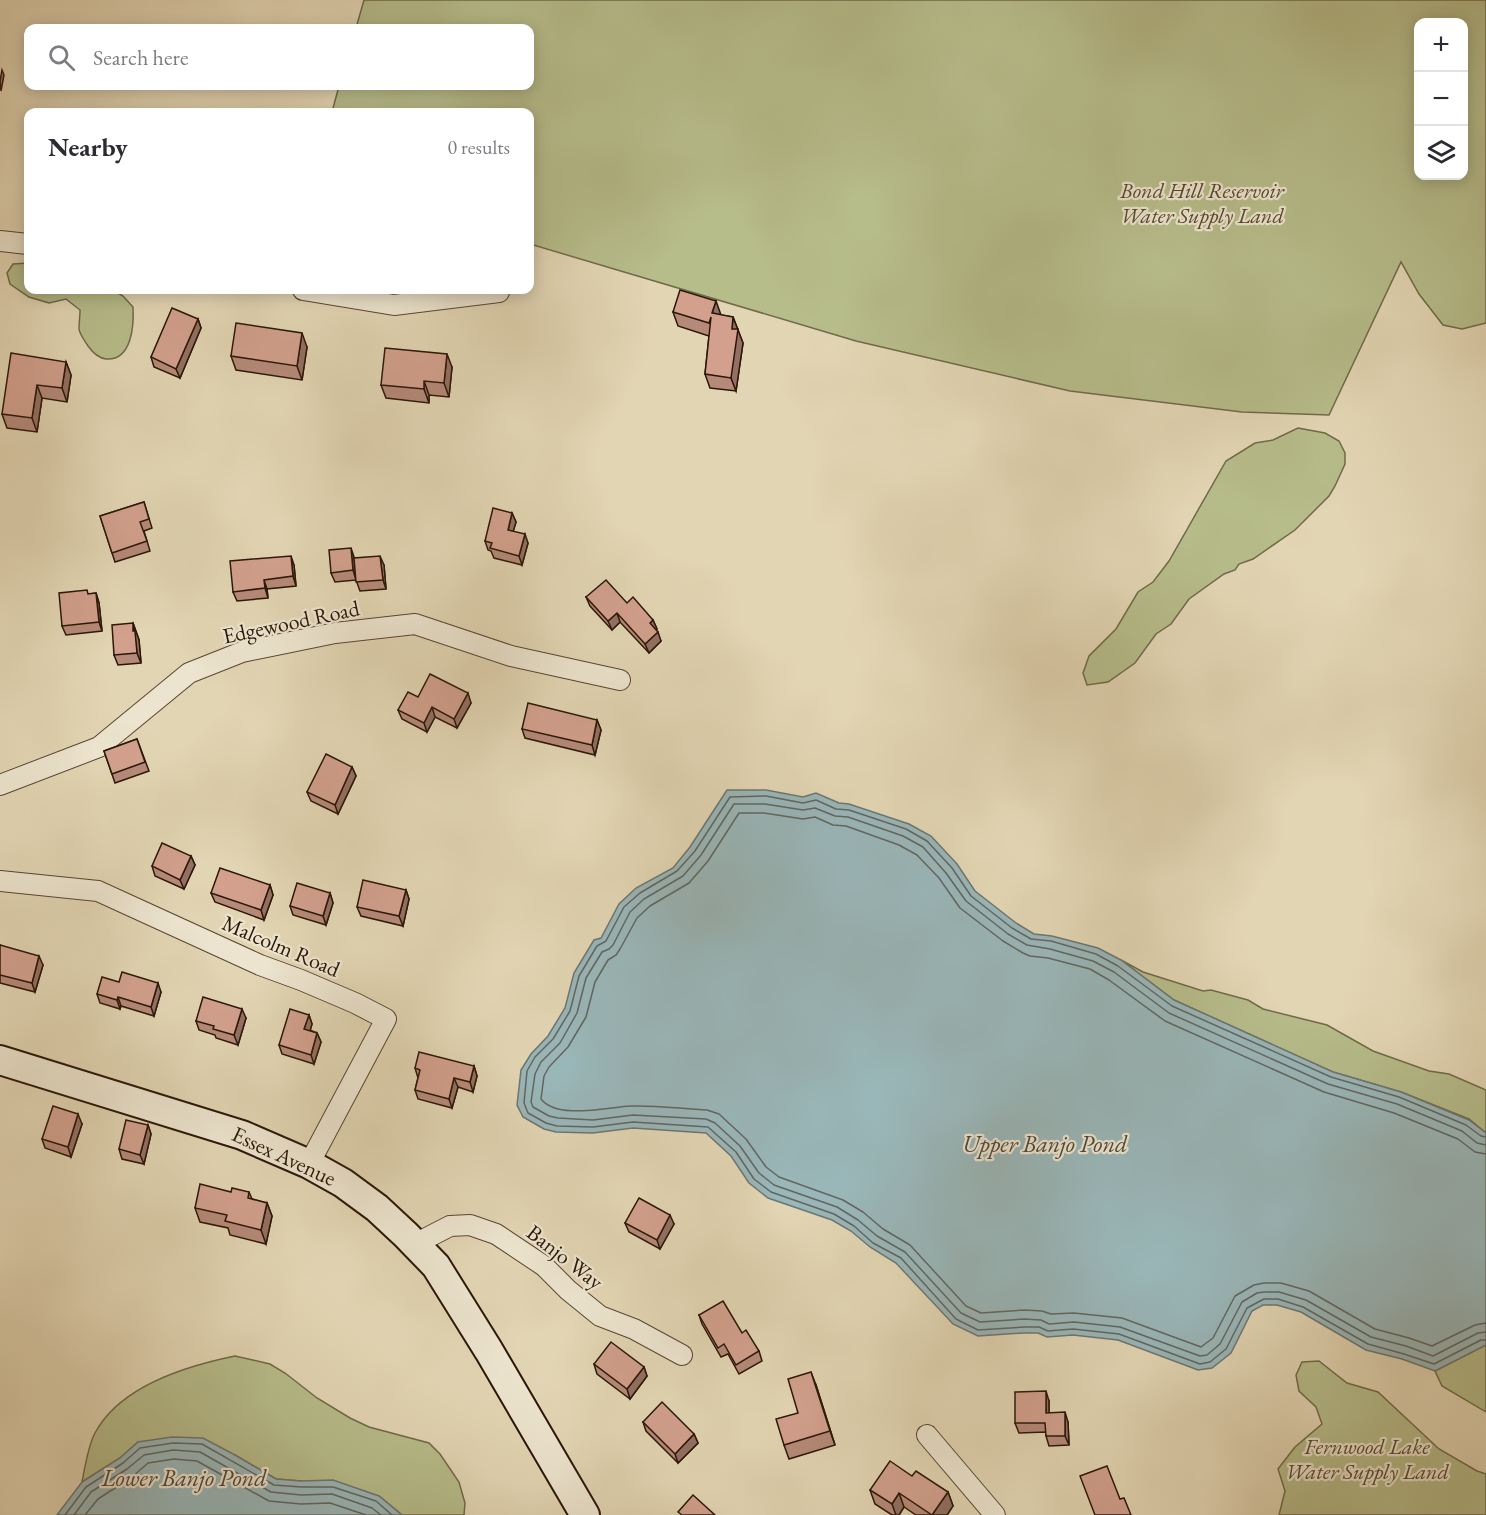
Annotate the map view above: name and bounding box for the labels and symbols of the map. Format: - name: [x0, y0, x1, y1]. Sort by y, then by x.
- park label: Bond Hill Reservoir Water Supply Land: [1119, 176, 1286, 230]
- street label: Edgewood Road: [220, 593, 363, 651]
- street label: Malcolm Road: [218, 908, 345, 984]
- street label: Essex Avenue: [227, 1119, 341, 1193]
- water label: Upper Banjo Pond: [962, 1128, 1128, 1159]
- street label: Banjo Way: [521, 1218, 610, 1296]
- park label: Fernwood Lake Water Supply Land: [1285, 1432, 1449, 1486]
- water label: Lower Banjo Pond: [100, 1462, 267, 1493]

